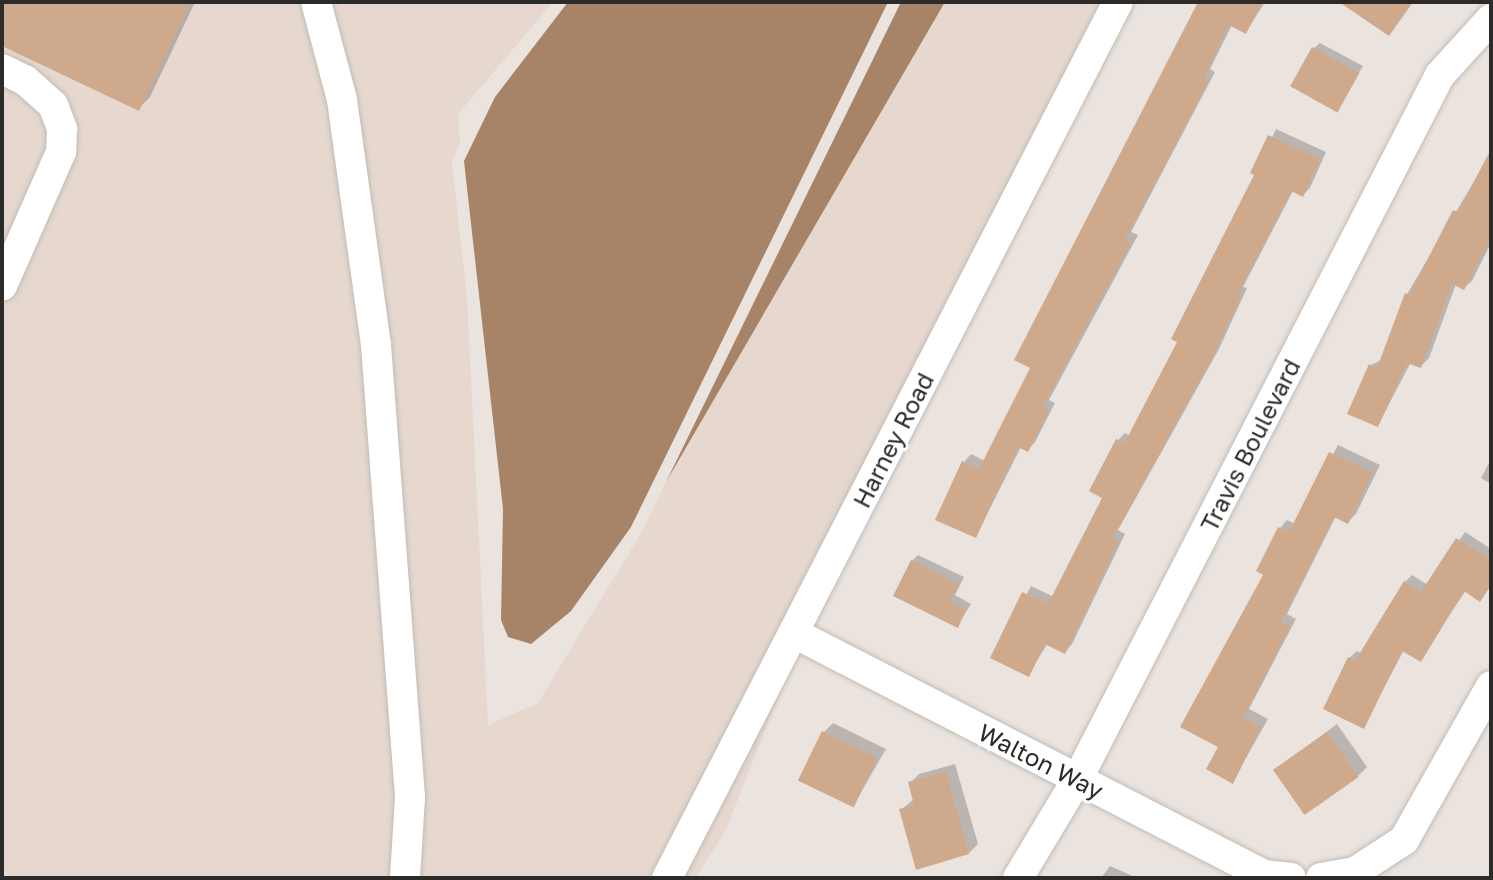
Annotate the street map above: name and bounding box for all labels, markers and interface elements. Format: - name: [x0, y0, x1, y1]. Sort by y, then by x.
- street label: Travis Boulevard: [1194, 354, 1306, 536]
- street label: Harney Road: [847, 368, 939, 512]
- street label: Walton Way: [974, 717, 1108, 805]

